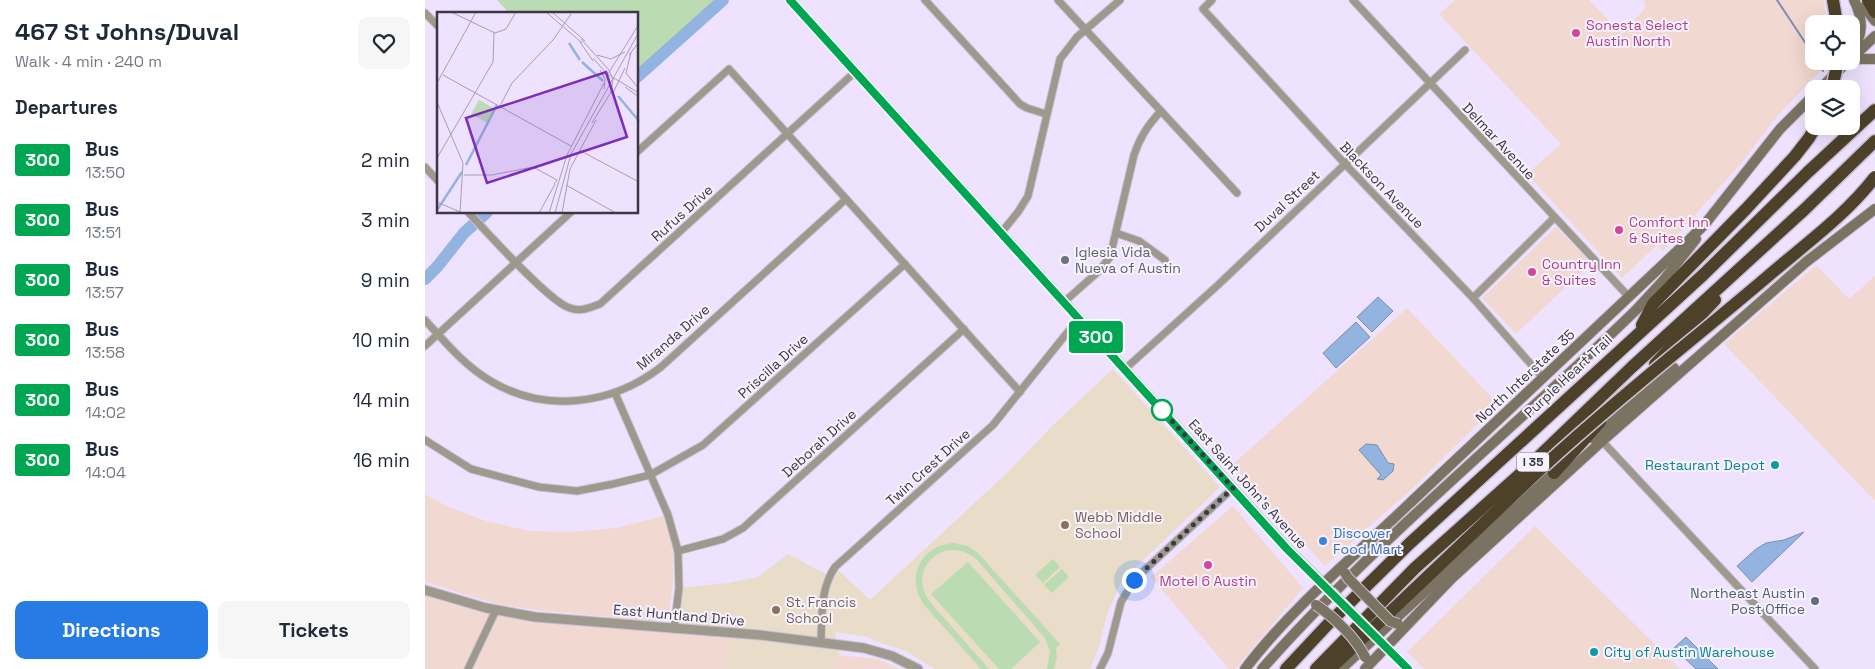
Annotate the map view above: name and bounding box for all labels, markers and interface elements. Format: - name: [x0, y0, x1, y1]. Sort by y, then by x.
- inset map: [437, 12, 639, 214]
- map controls: [1805, 15, 1860, 135]
- button: locate: [1805, 15, 1860, 70]
- text: 467 St Johns/Duval: [15, 16, 239, 47]
- place label: Sonesta Select Austin North: [1586, 16, 1689, 50]
- button: heart: [358, 17, 410, 69]
- marker: Sonesta Select Austin North: [1570, 27, 1582, 39]
- text: Walk · 4 min · 240 m: [15, 51, 162, 72]
- button: layers: [1805, 80, 1860, 135]
- text: Departures: [15, 95, 118, 120]
- street label: Delmar Avenue: [1459, 99, 1539, 183]
- text: Bus: [85, 137, 119, 162]
- street label: Blackson Avenue: [1336, 138, 1428, 232]
- text: 300: [25, 148, 60, 171]
- text: 2 min: [361, 148, 410, 173]
- text: 13:50: [85, 162, 125, 183]
- street label: Duval Street: [1250, 166, 1324, 236]
- street label: Rufus Drive: [647, 181, 717, 245]
- text: Bus: [85, 197, 119, 222]
- text: 300: [25, 208, 60, 231]
- text: 3 min: [361, 208, 410, 233]
- place label: Comfort Inn & Suites: [1629, 213, 1709, 247]
- text: 13:51: [85, 222, 121, 243]
- marker: Comfort Inn & Suites: [1613, 224, 1625, 236]
- place label: Iglesia Vida Nueva of Austin: [1075, 243, 1181, 277]
- marker: Iglesia Vida Nueva of Austin: [1059, 254, 1071, 266]
- place label: Country Inn & Suites: [1542, 255, 1621, 289]
- text: Bus: [85, 257, 119, 282]
- marker: Country Inn & Suites: [1526, 266, 1538, 278]
- text: 300: [25, 268, 60, 291]
- text: 9 min: [361, 268, 410, 293]
- text: 13:57: [85, 282, 124, 303]
- street label: Miranda Drive: [633, 300, 713, 374]
- text: Bus: [85, 317, 119, 342]
- line badge: 300: [1067, 321, 1125, 353]
- text: 300: [1079, 325, 1113, 348]
- street label: North Interstate 35: [1472, 325, 1578, 427]
- text: 300: [25, 328, 60, 351]
- text: 10 min: [352, 328, 410, 353]
- street label: Priscilla Drive: [734, 330, 812, 402]
- street label: Purple Heart Trail: [1520, 330, 1616, 422]
- text: 13:58: [85, 342, 125, 363]
- text: Bus: [85, 377, 119, 402]
- text: 300: [25, 388, 60, 411]
- text: 14 min: [353, 388, 410, 413]
- unlabelled marker: [1151, 399, 1173, 421]
- text: 14:02: [85, 402, 126, 423]
- street label: Deborah Drive: [778, 405, 860, 481]
- street label: East Saint John's Avenue: [1185, 415, 1311, 553]
- street label: Twin Crest Drive: [882, 424, 974, 510]
- text: Bus: [85, 437, 119, 462]
- text: 300: [25, 448, 60, 471]
- text: 16 min: [353, 448, 410, 473]
- road number: I 35: [1517, 452, 1549, 472]
- place label: Restaurant Depot: [1645, 456, 1765, 474]
- marker: Restaurant Depot: [1769, 459, 1781, 471]
- text: 14:04: [85, 462, 126, 483]
- place label: Webb Middle School: [1075, 508, 1162, 542]
- marker: Webb Middle School: [1059, 519, 1071, 531]
- place label: Discover Food Mart: [1333, 524, 1402, 558]
- marker: Discover Food Mart: [1317, 535, 1329, 547]
- marker: Motel 6 Austin: [1202, 559, 1214, 571]
- your location: [1122, 568, 1147, 593]
- place label: Motel 6 Austin: [1159, 572, 1257, 590]
- place label: Northeast Austin Post Office: [1690, 584, 1805, 618]
- place label: St. Francis School: [786, 593, 856, 627]
- marker: Northeast Austin Post Office: [1809, 595, 1821, 607]
- street label: East Huntland Drive: [612, 600, 746, 630]
- button: Directions: [15, 601, 208, 659]
- button: Tickets: [218, 601, 410, 659]
- marker: St. Francis School: [770, 604, 782, 616]
- place label: City of Austin Warehouse: [1604, 643, 1775, 661]
- marker: City of Austin Warehouse: [1588, 646, 1600, 658]

